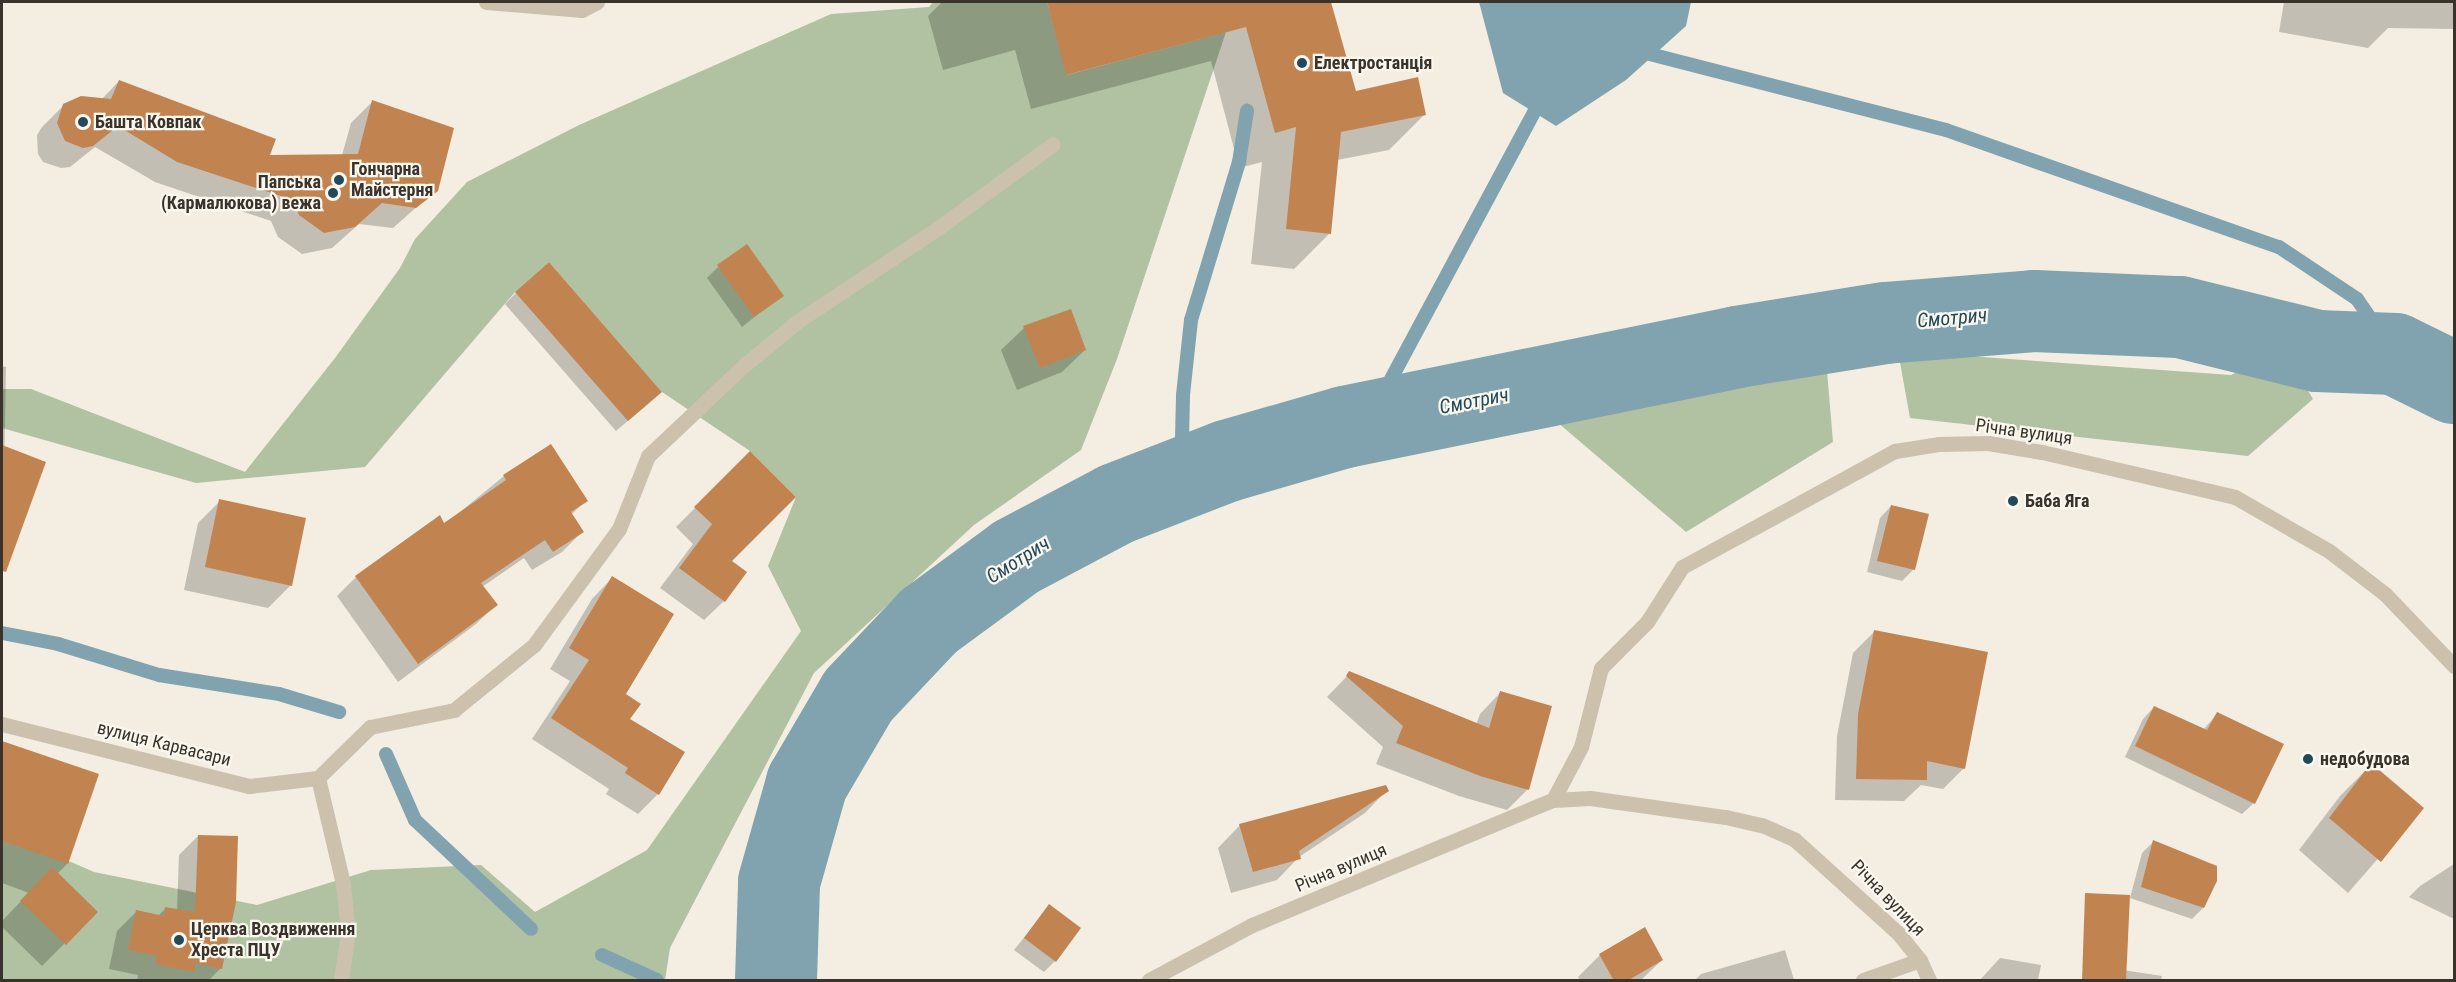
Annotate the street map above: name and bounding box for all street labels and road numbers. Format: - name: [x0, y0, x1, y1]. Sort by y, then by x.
- street label: Річна вулиця: [1974, 415, 2074, 449]
- street label: вулиця Карвасари: [95, 717, 233, 771]
- street label: Річна вулиця: [1292, 839, 1390, 897]
- street label: Річна вулиця: [1846, 855, 1930, 941]

